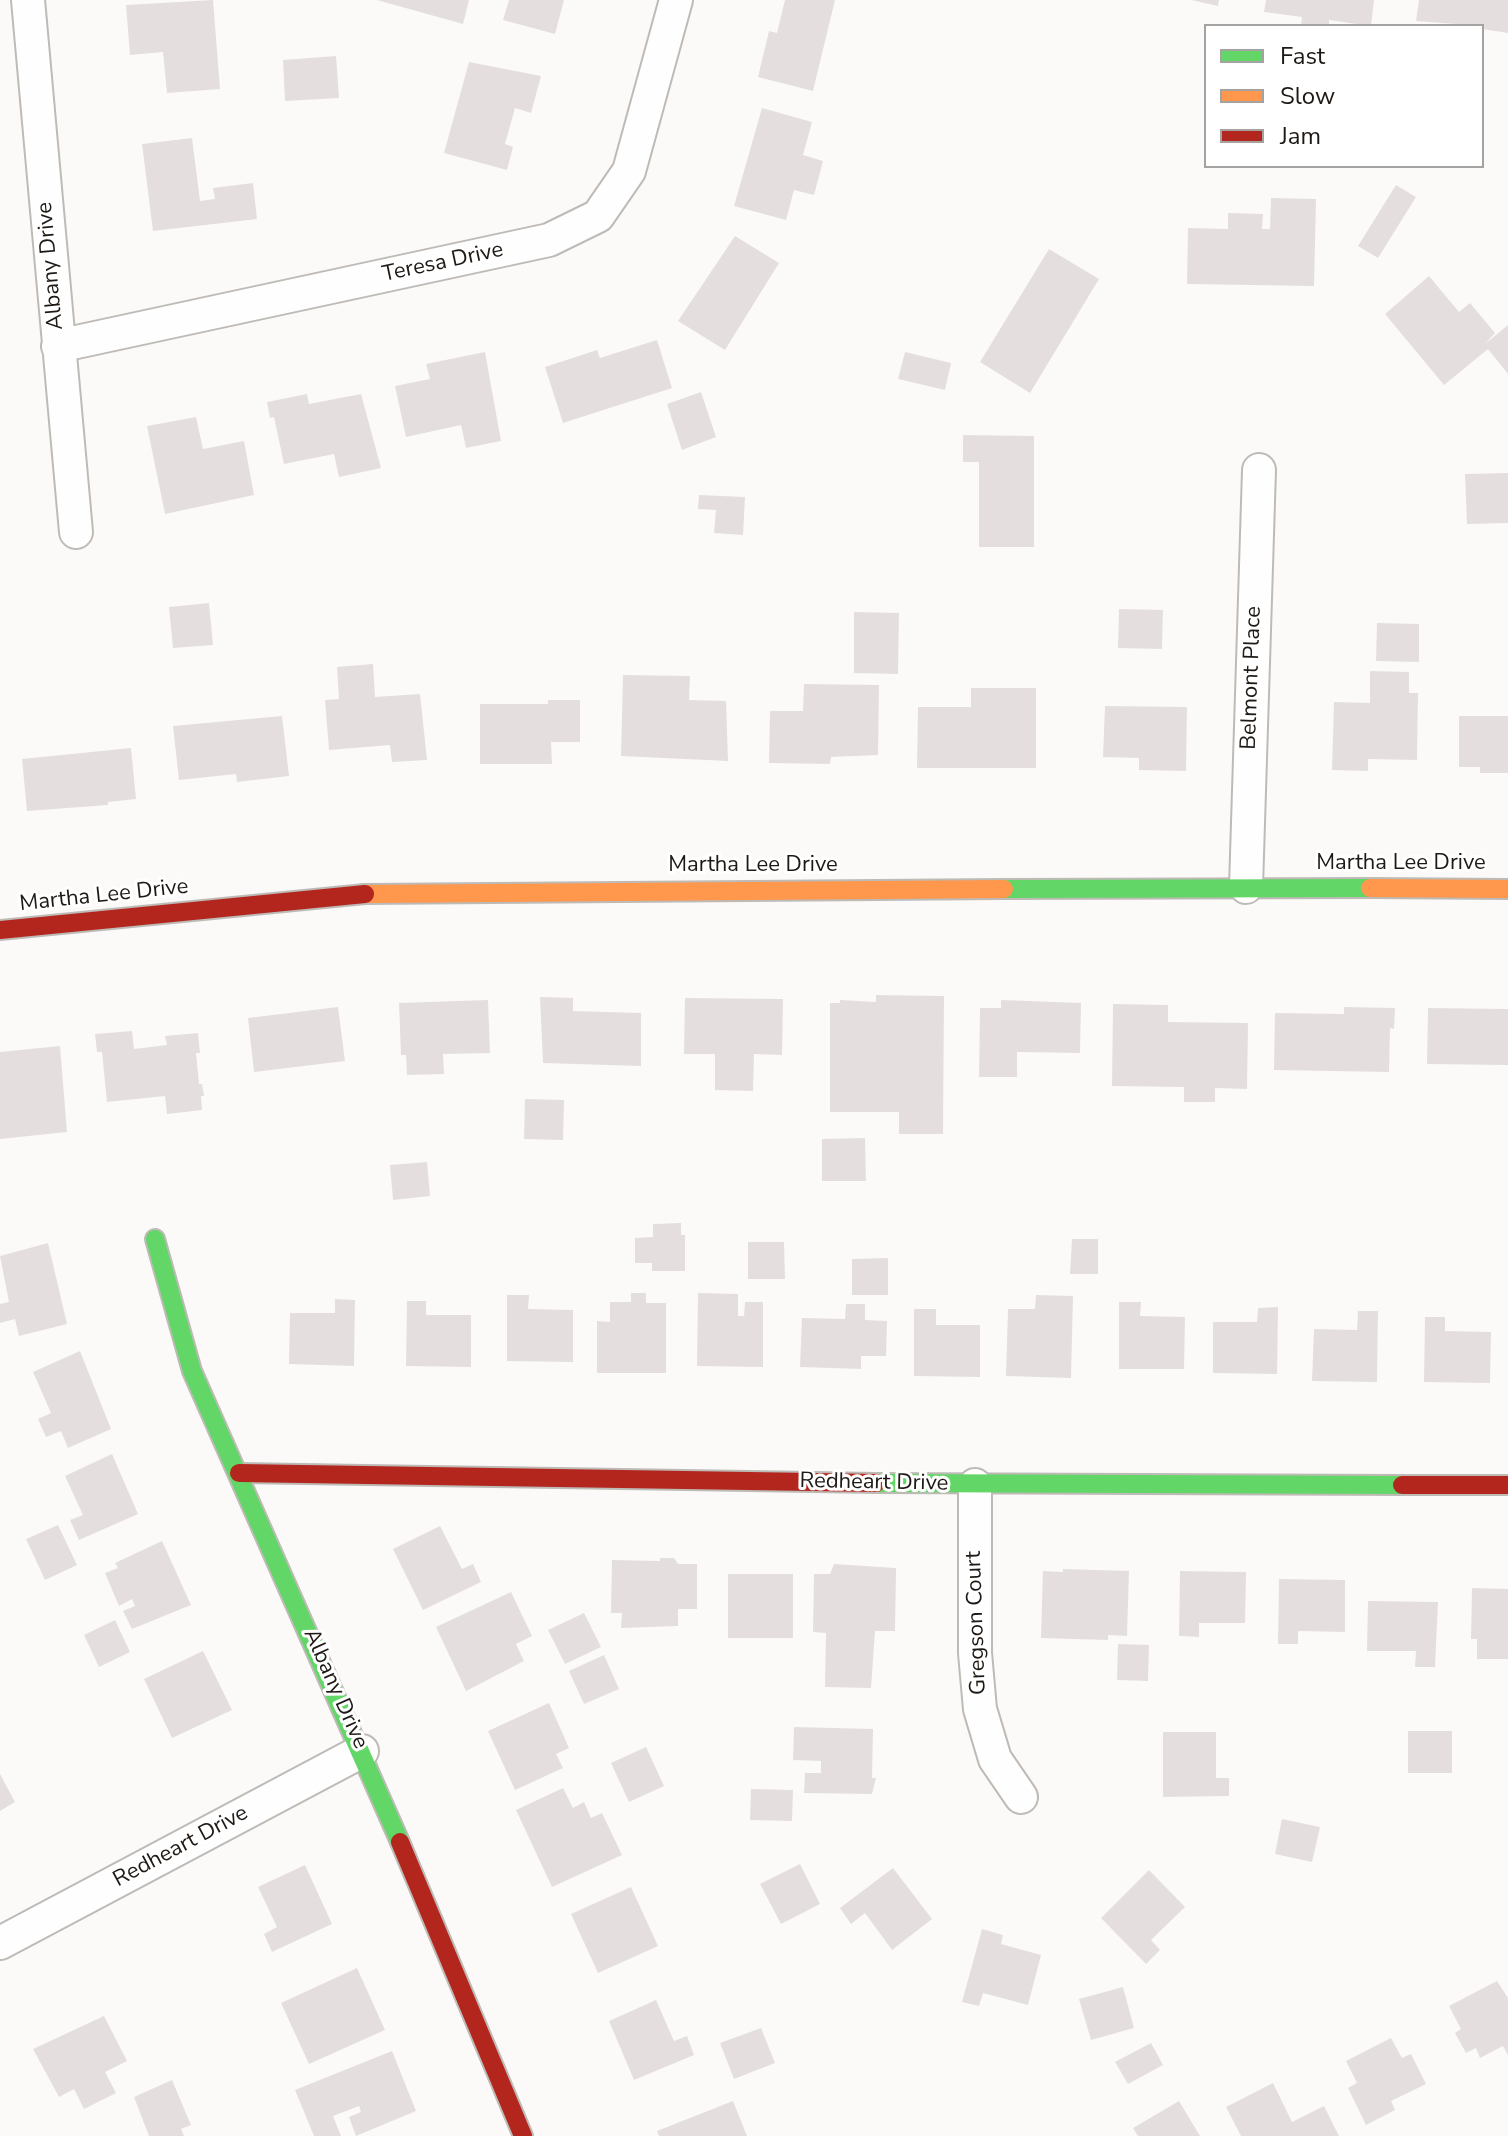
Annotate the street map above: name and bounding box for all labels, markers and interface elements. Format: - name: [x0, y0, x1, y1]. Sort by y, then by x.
- legend: [1204, 24, 1484, 168]
- text: Fast: [1280, 40, 1325, 72]
- text: Slow: [1280, 80, 1335, 112]
- text: Jam: [1280, 120, 1321, 152]
- street label: Albany Drive: [32, 201, 70, 331]
- street label: Teresa Drive: [380, 237, 506, 289]
- street label: Belmont Place: [1236, 606, 1268, 750]
- street label: Martha Lee Drive: [1316, 851, 1486, 877]
- street label: Martha Lee Drive: [668, 853, 838, 879]
- street label: Martha Lee Drive: [18, 874, 190, 918]
- street label: Redheart Drive: [799, 1469, 949, 1497]
- street label: Gregson Court: [961, 1551, 993, 1695]
- street label: Albany Drive: [297, 1625, 373, 1753]
- street label: Redheart Drive: [109, 1800, 253, 1894]

